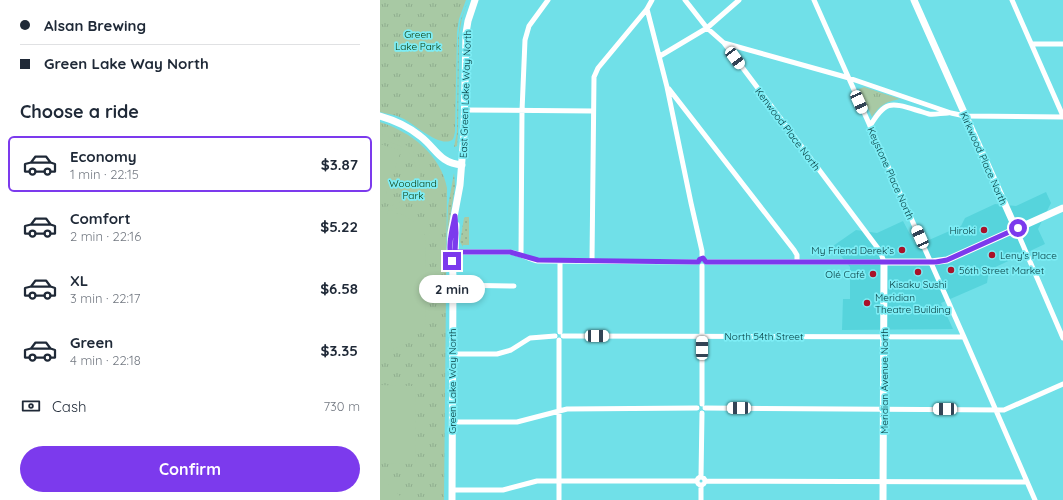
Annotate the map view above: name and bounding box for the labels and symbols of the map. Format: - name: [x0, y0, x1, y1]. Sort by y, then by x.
- park label: Green Lake Park: [395, 28, 441, 53]
- street label: East Green Lake Way North: [457, 30, 474, 158]
- car: [723, 45, 747, 71]
- street label: Kenwood Place North: [752, 85, 823, 173]
- car: [849, 89, 869, 115]
- street label: Kirkwood Place North: [957, 110, 1010, 207]
- street label: Keystone Place North: [864, 125, 917, 222]
- park label: Woodland Park: [389, 177, 437, 202]
- route start: [1009, 219, 1027, 237]
- car: [910, 224, 930, 250]
- place label: Hiroki: [950, 224, 976, 237]
- marker: Hiroki: [979, 225, 989, 235]
- place label: My Friend Derek’s: [811, 244, 894, 257]
- marker: My Friend Derek’s: [897, 245, 907, 255]
- place label: Leny's Place: [1000, 249, 1057, 262]
- marker: Leny's Place: [987, 250, 997, 260]
- route end: [443, 252, 461, 270]
- place label: 56th Street Market: [959, 264, 1045, 277]
- marker: 56th Street Market: [946, 265, 956, 275]
- marker: Kisaku Sushi: [913, 267, 923, 277]
- place label: Olé Café: [825, 268, 865, 281]
- marker: Olé Café: [868, 269, 878, 279]
- callout: 2 min: [419, 275, 485, 303]
- place label: Kisaku Sushi: [889, 278, 947, 291]
- place label: Meridian Theatre Building: [875, 291, 951, 316]
- marker: Meridian Theatre Building: [862, 298, 872, 308]
- street label: Green Lake Way North: [446, 328, 459, 434]
- street label: Meridian Avenue North: [878, 328, 891, 434]
- car: [585, 330, 609, 342]
- street label: North 54th Street: [725, 330, 804, 343]
- car: [696, 336, 708, 360]
- car: [727, 402, 751, 414]
- car: [933, 403, 957, 415]

